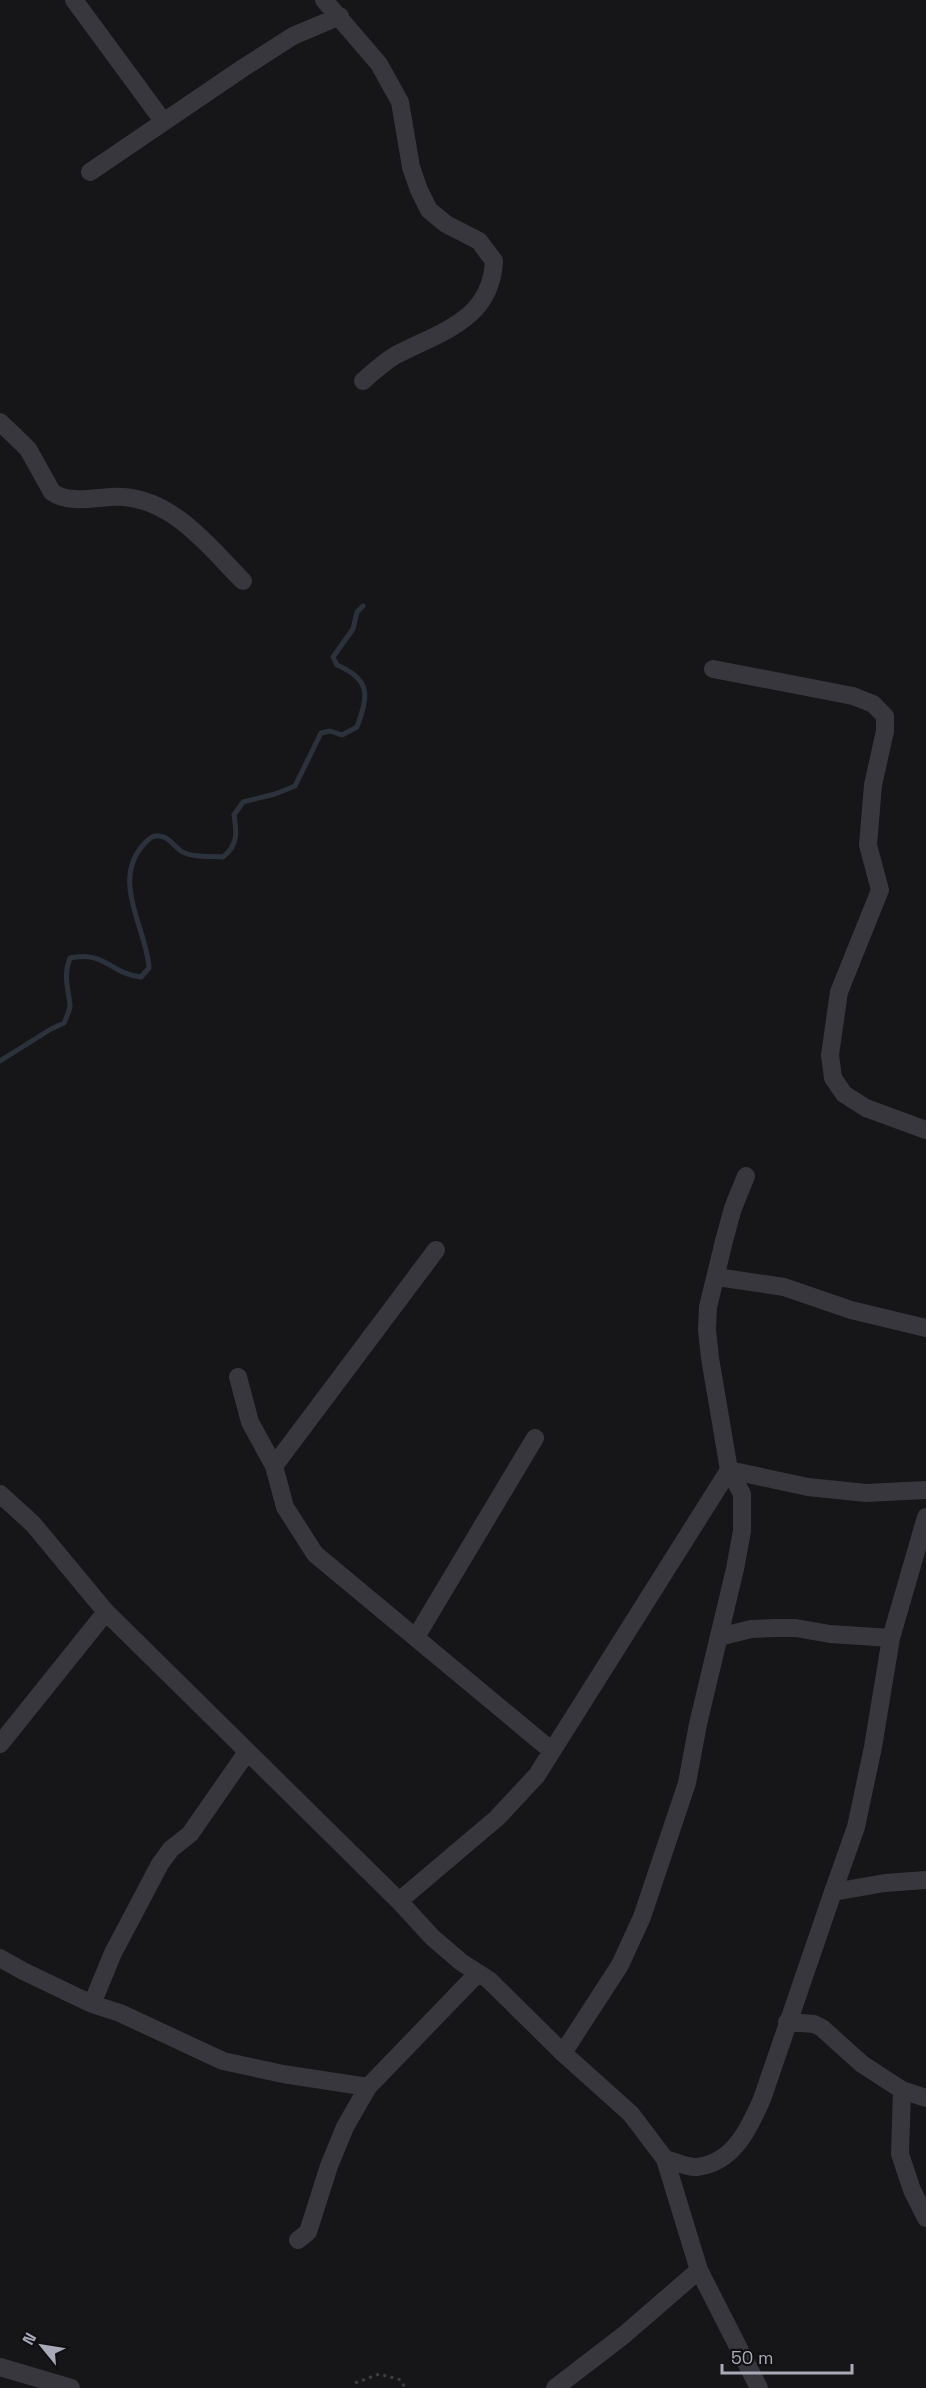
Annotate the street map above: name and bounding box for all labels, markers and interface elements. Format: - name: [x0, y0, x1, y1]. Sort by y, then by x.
- north arrow: [12, 2316, 72, 2376]
- text: N: [18, 2329, 41, 2349]
- scale bar: [722, 2337, 852, 2375]
- text: 50 m: [731, 2346, 773, 2369]

